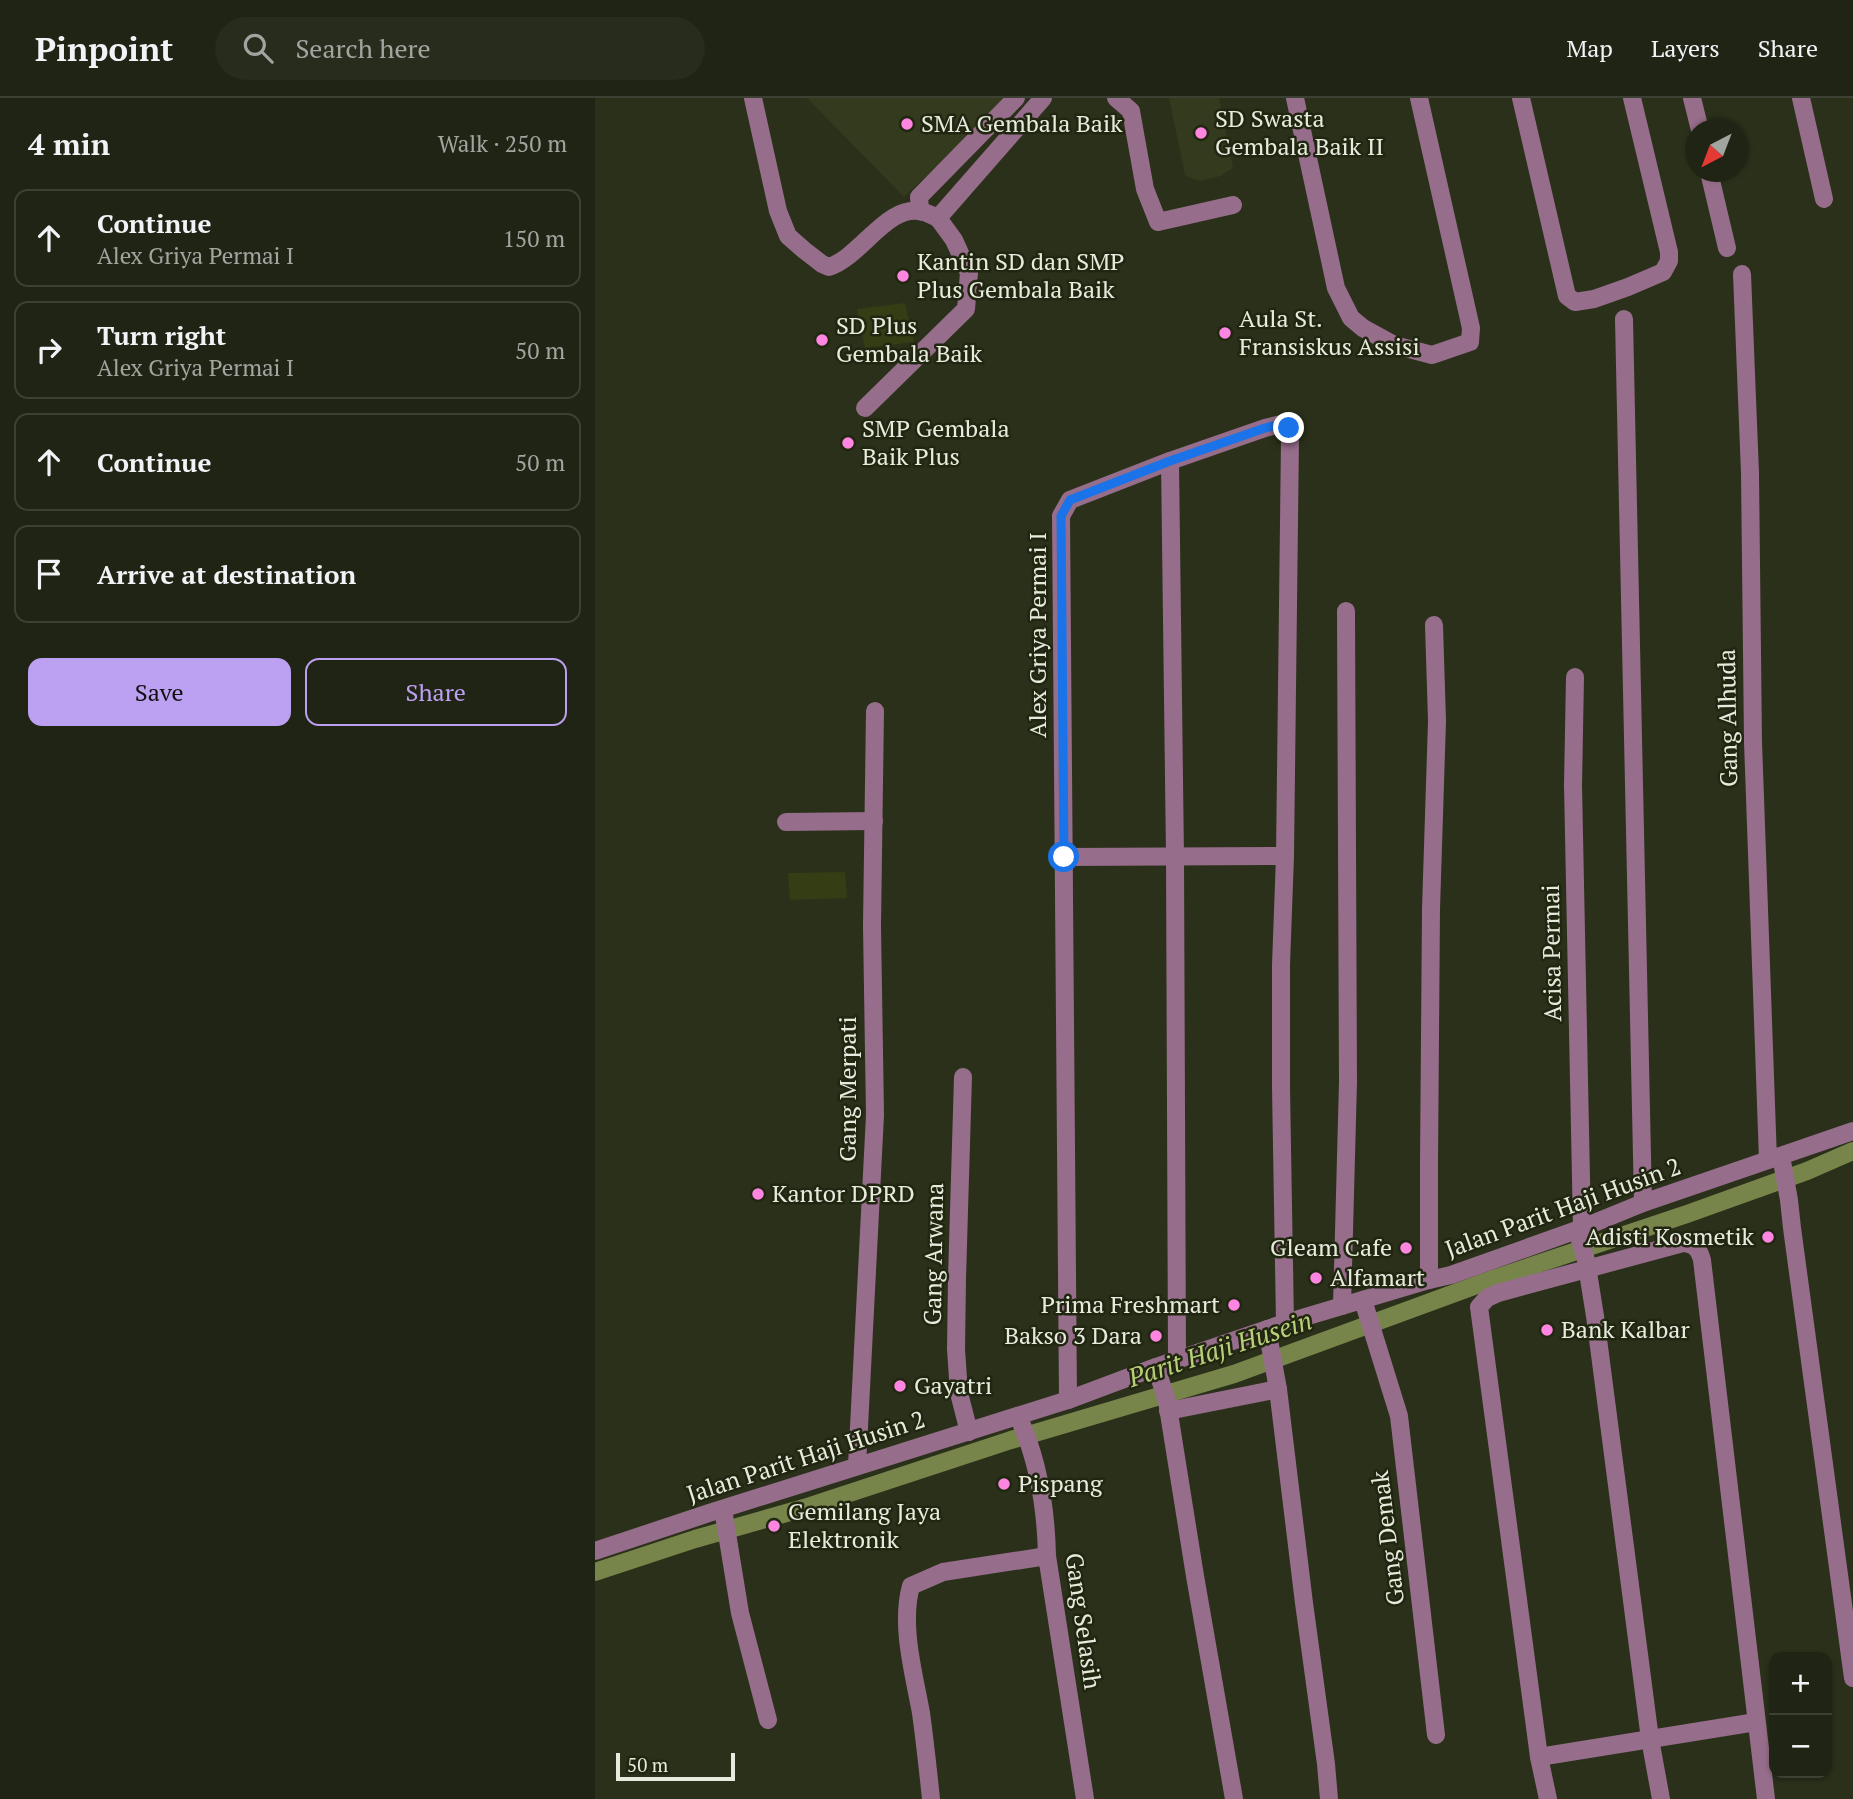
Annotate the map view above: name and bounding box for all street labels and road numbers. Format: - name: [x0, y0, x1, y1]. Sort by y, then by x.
- street label: Alex Griya Permai I: [1021, 532, 1053, 738]
- street label: Gang Alhuda: [1710, 649, 1744, 787]
- street label: Acisa Permai: [1534, 884, 1568, 1022]
- street label: Gang Merpati: [831, 1016, 863, 1162]
- street label: Jalan Parit Haji Husin 2: [1440, 1150, 1685, 1265]
- street label: Gang Arwana: [916, 1182, 950, 1326]
- street label: Jalan Parit Haji Husin 2: [683, 1402, 929, 1510]
- street label: Gang Demak: [1363, 1468, 1411, 1607]
- street label: Gang Selasih: [1059, 1551, 1109, 1691]

